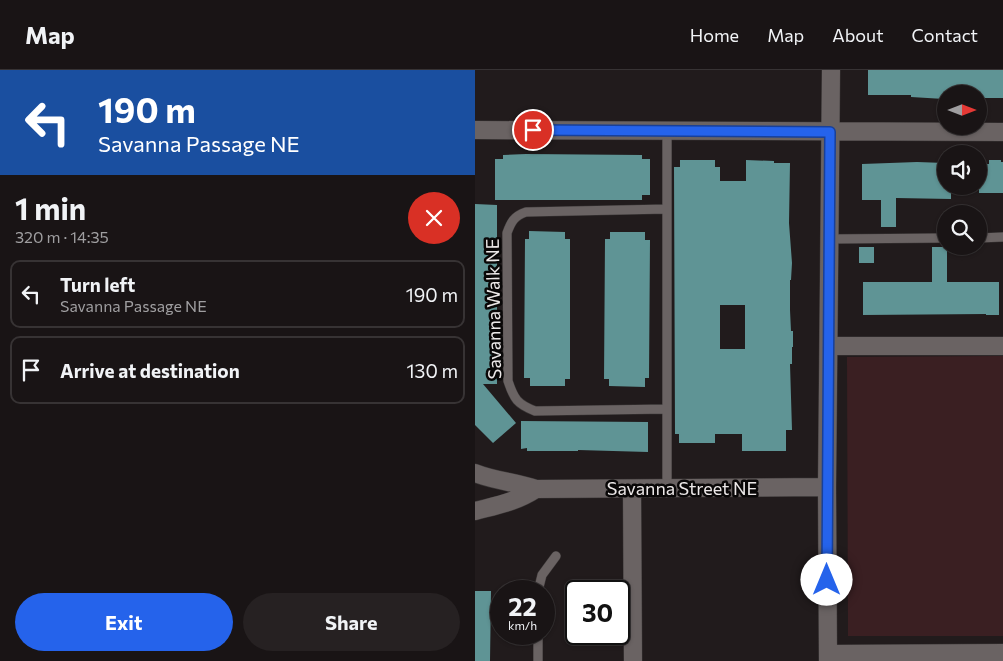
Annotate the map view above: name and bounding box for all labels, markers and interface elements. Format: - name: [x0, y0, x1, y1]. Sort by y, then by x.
- text: Map: [25, 20, 75, 49]
- text: Home: [690, 24, 739, 46]
- text: Map: [767, 24, 804, 46]
- text: About: [832, 24, 884, 46]
- text: Contact: [912, 24, 978, 46]
- north arrow: [937, 85, 987, 135]
- map controls: [937, 85, 987, 255]
- text: 190 m: [98, 87, 196, 130]
- icon: left: [15, 90, 80, 155]
- pin: [512, 109, 554, 151]
- icon: arrive: [519, 116, 547, 144]
- text: Savanna Passage NE: [98, 130, 300, 157]
- button: sound: [937, 145, 987, 195]
- text: 1 min: [15, 189, 86, 226]
- button: close: [408, 192, 460, 244]
- button: search: [937, 205, 987, 255]
- text: 320 m · 14:35: [15, 227, 109, 246]
- street label: Savanna Walk NE: [481, 239, 505, 379]
- text: Turn left: [60, 273, 135, 296]
- icon: left: [17, 280, 45, 308]
- text: 190 m: [406, 283, 458, 306]
- text: Savanna Passage NE: [60, 296, 207, 315]
- icon: arrive: [17, 356, 45, 384]
- text: Arrive at destination: [60, 359, 240, 382]
- text: 130 m: [406, 359, 458, 382]
- street label: Savanna Street NE: [607, 477, 757, 499]
- position arrow: [800, 553, 852, 605]
- speed limit sign: 30: [565, 580, 630, 645]
- text: 22: [508, 591, 537, 621]
- button: Exit: [15, 593, 233, 651]
- button: Share: [243, 593, 460, 651]
- text: km/h: [508, 618, 537, 632]

